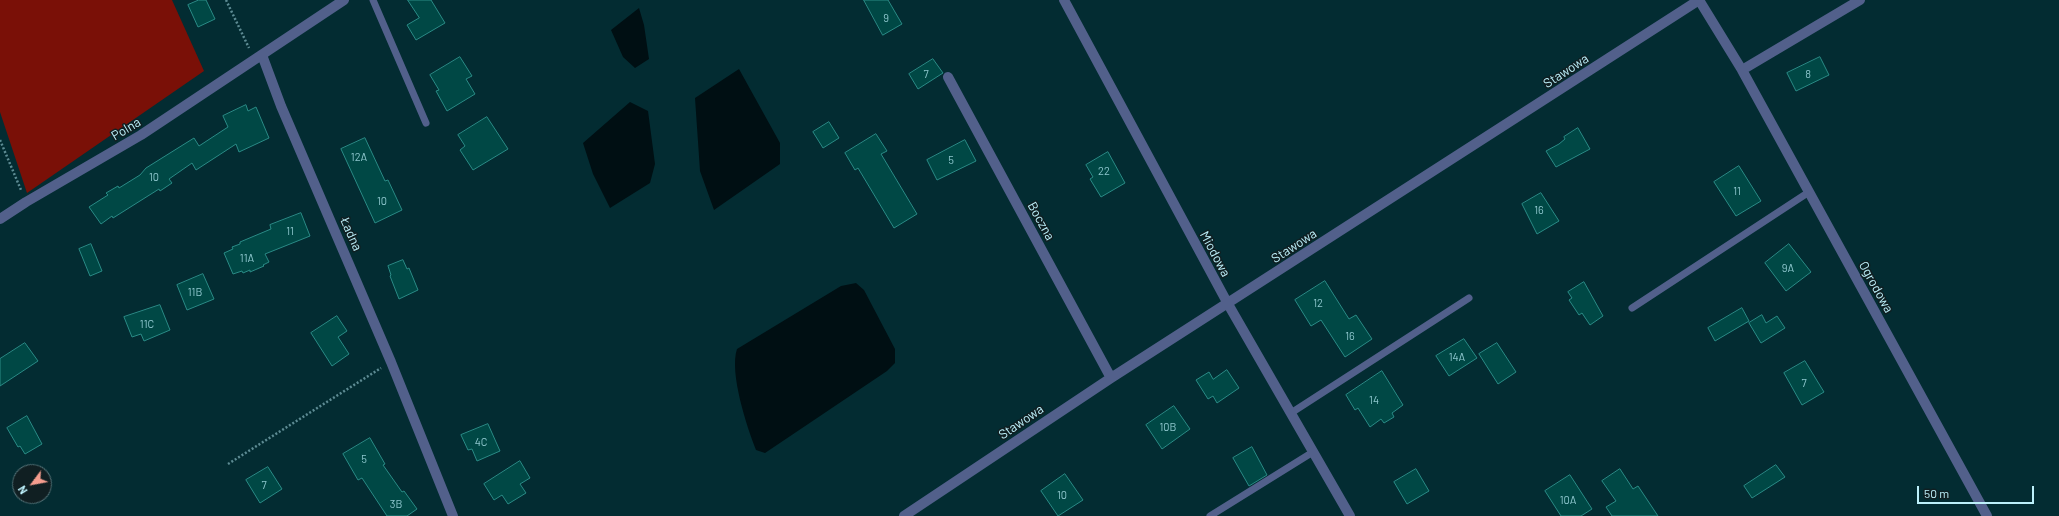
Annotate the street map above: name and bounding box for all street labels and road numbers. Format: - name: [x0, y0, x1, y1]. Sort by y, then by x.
- street label: Stawowa: [1540, 51, 1592, 91]
- street label: Polna: [109, 114, 143, 144]
- street label: Boczna: [1024, 199, 1058, 243]
- street label: Ładna: [337, 215, 365, 253]
- street label: Stawowa: [1268, 226, 1320, 266]
- street label: Miodowa: [1196, 228, 1234, 280]
- street label: Ogrodowa: [1855, 259, 1897, 315]
- street label: Stawowa: [996, 401, 1046, 443]

